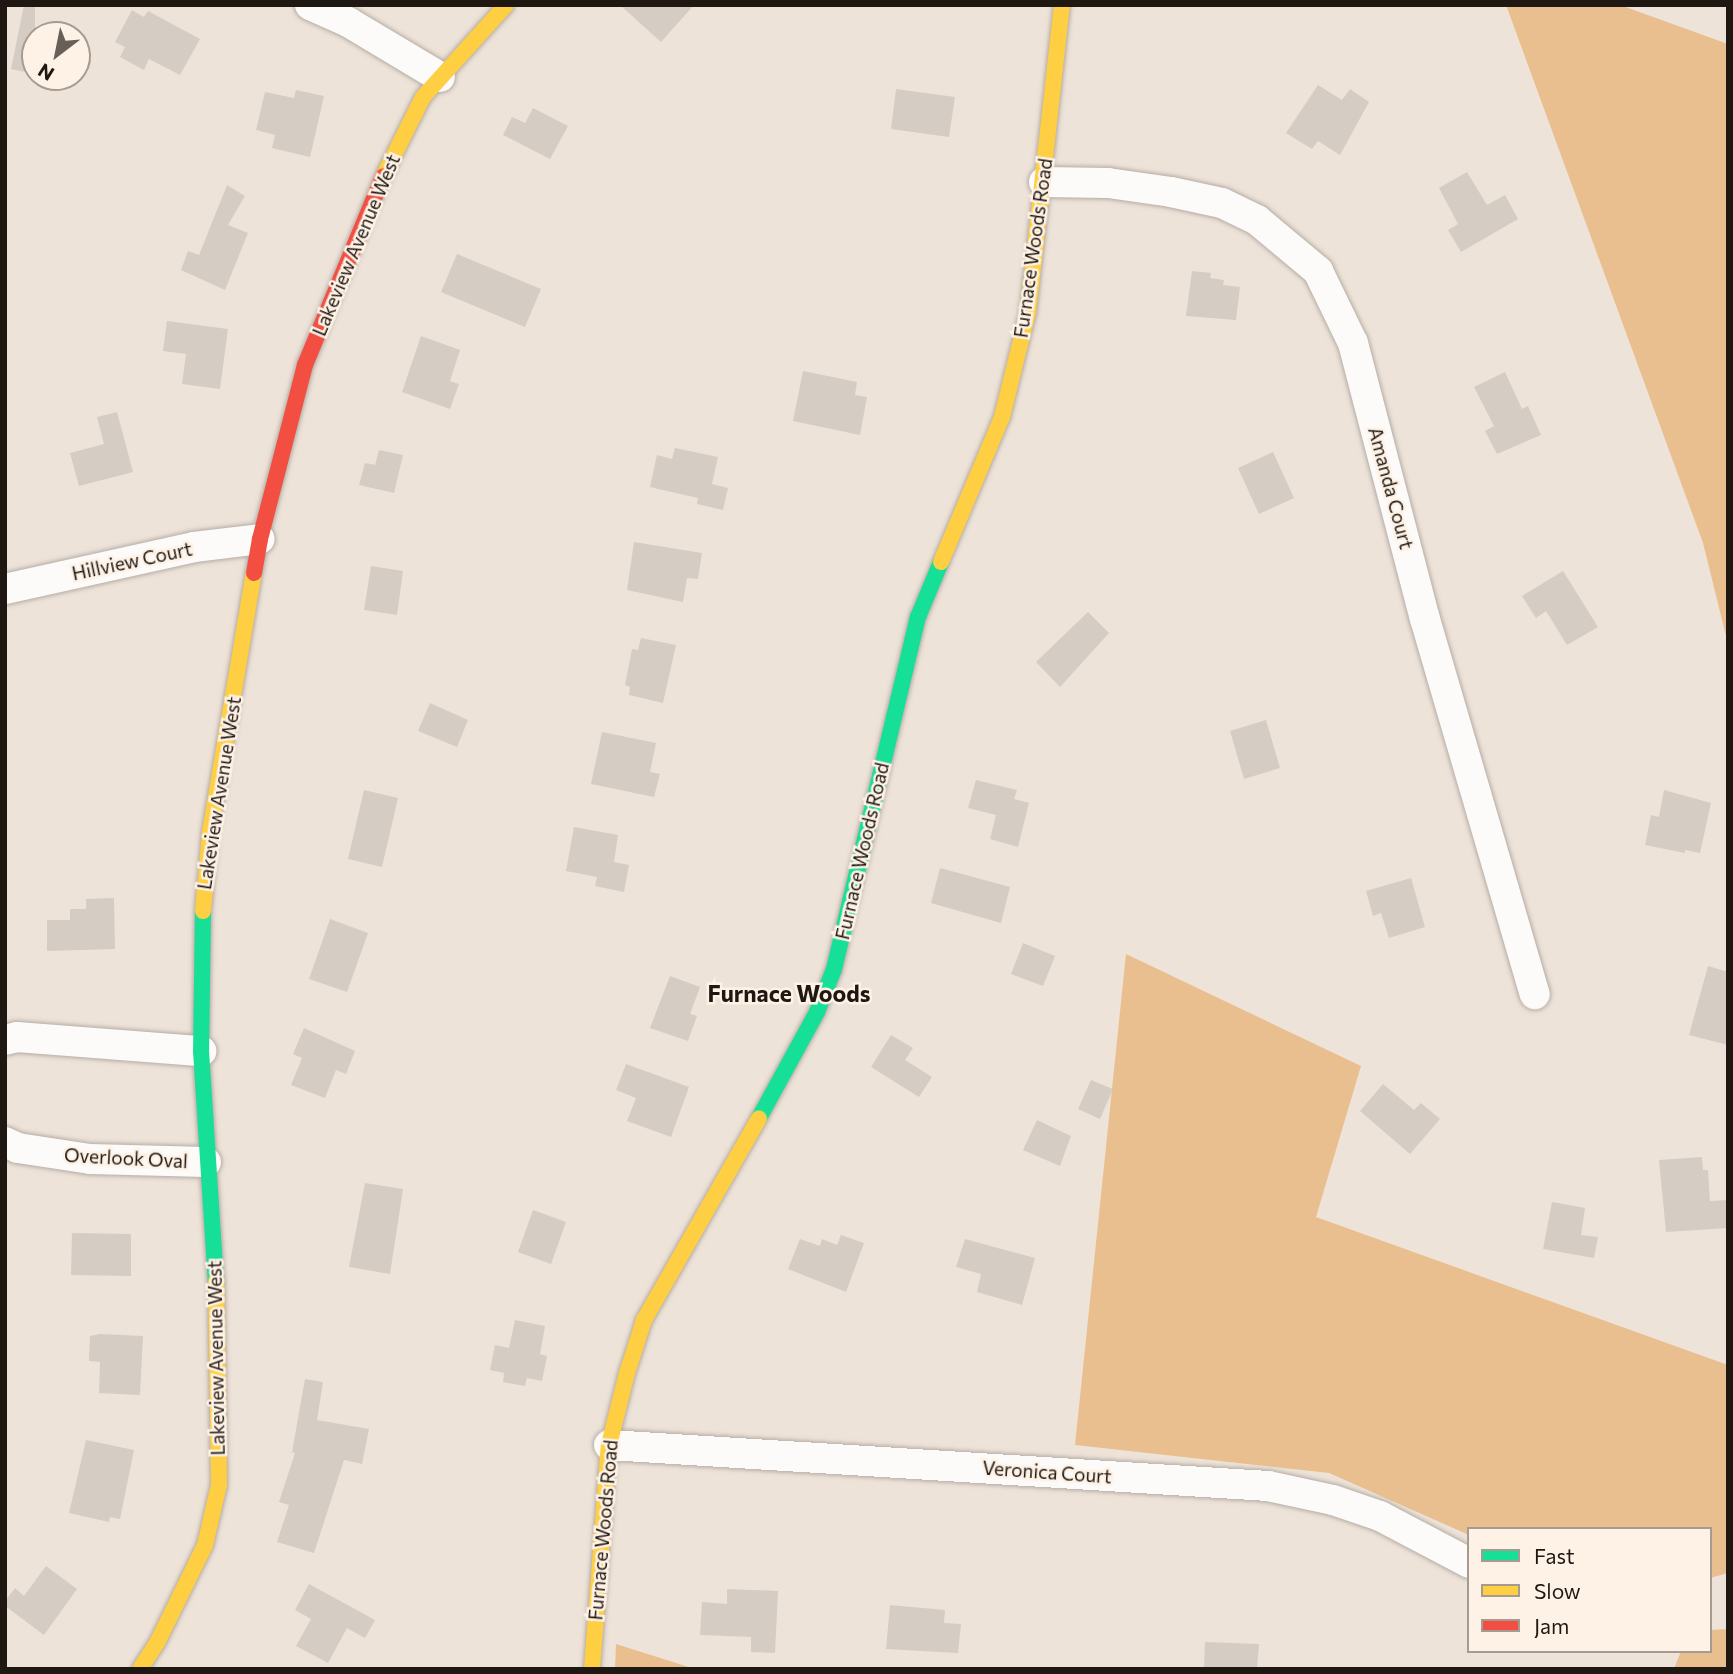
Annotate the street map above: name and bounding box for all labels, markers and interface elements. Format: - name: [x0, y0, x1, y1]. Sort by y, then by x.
- north arrow: [21, 21, 91, 91]
- text: N: [34, 59, 58, 86]
- street label: Lakeview Avenue West: [307, 151, 405, 339]
- street label: Furnace Woods Road: [1009, 157, 1057, 339]
- street label: Amanda Court: [1364, 424, 1418, 552]
- street label: Hillview Court: [70, 537, 194, 585]
- street label: Lakeview Avenue West: [192, 695, 246, 891]
- street label: Furnace Woods Road: [831, 760, 893, 942]
- district label: Furnace Woods: [708, 979, 870, 1007]
- street label: Overlook Oval: [64, 1143, 188, 1173]
- street label: Lakeview Avenue West: [203, 1260, 229, 1456]
- street label: Furnace Woods Road: [584, 1439, 622, 1621]
- street label: Veronica Court: [982, 1456, 1112, 1488]
- legend: [1467, 1527, 1712, 1653]
- text: Fast: [1534, 1543, 1575, 1568]
- text: Slow: [1534, 1578, 1581, 1603]
- text: Jam: [1534, 1613, 1569, 1638]

